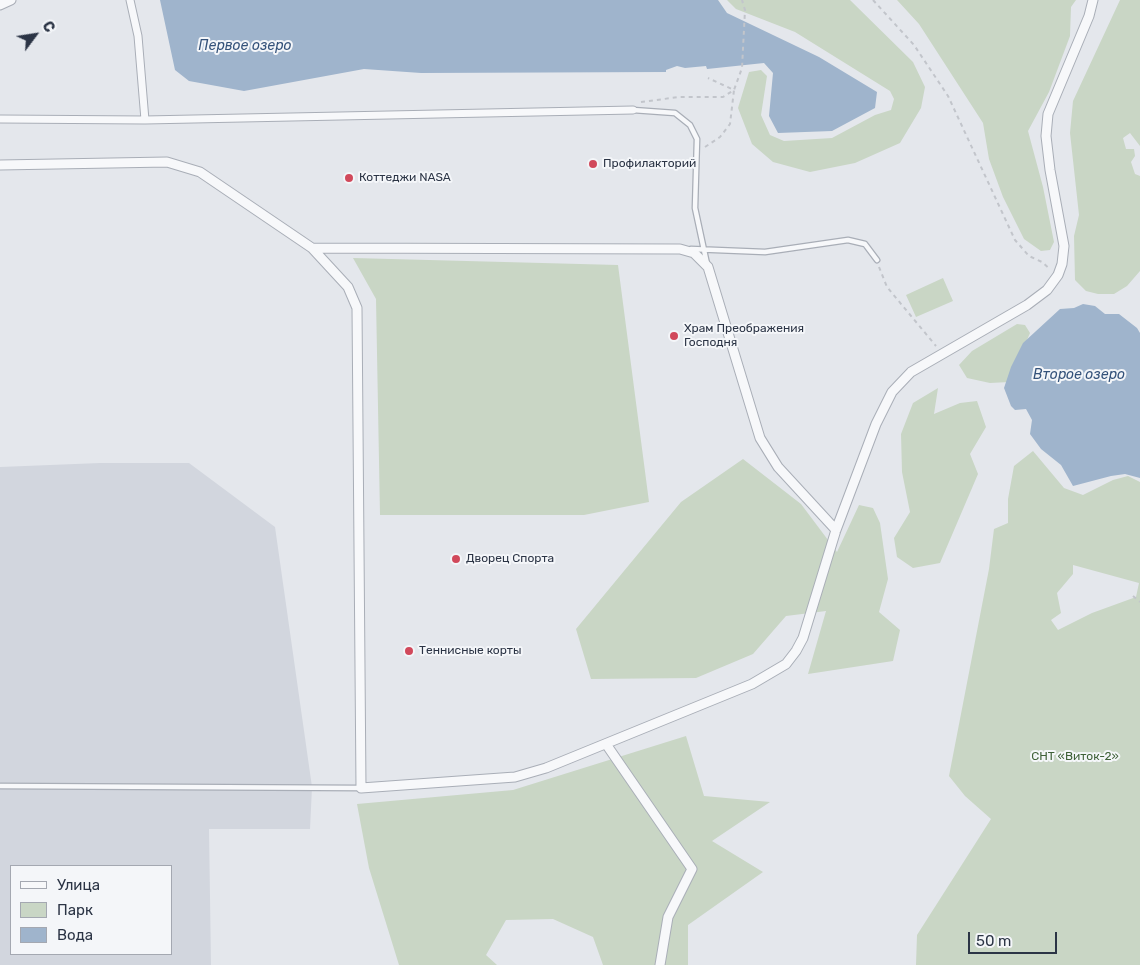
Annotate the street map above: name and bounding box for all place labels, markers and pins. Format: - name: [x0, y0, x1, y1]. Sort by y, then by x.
- place label: Профилакторий: [603, 157, 696, 171]
- marker: Профилакторий: [587, 158, 599, 170]
- place label: Коттеджи NASA: [359, 171, 451, 185]
- marker: Коттеджи NASA: [343, 172, 355, 184]
- place label: Храм Преображения Господня: [684, 322, 804, 350]
- marker: Храм Преображения Господня: [668, 330, 680, 342]
- place label: Дворец Спорта: [466, 552, 554, 566]
- marker: Дворец Спорта: [450, 553, 462, 565]
- place label: Теннисные корты: [419, 644, 522, 658]
- marker: Теннисные корты: [403, 645, 415, 657]

